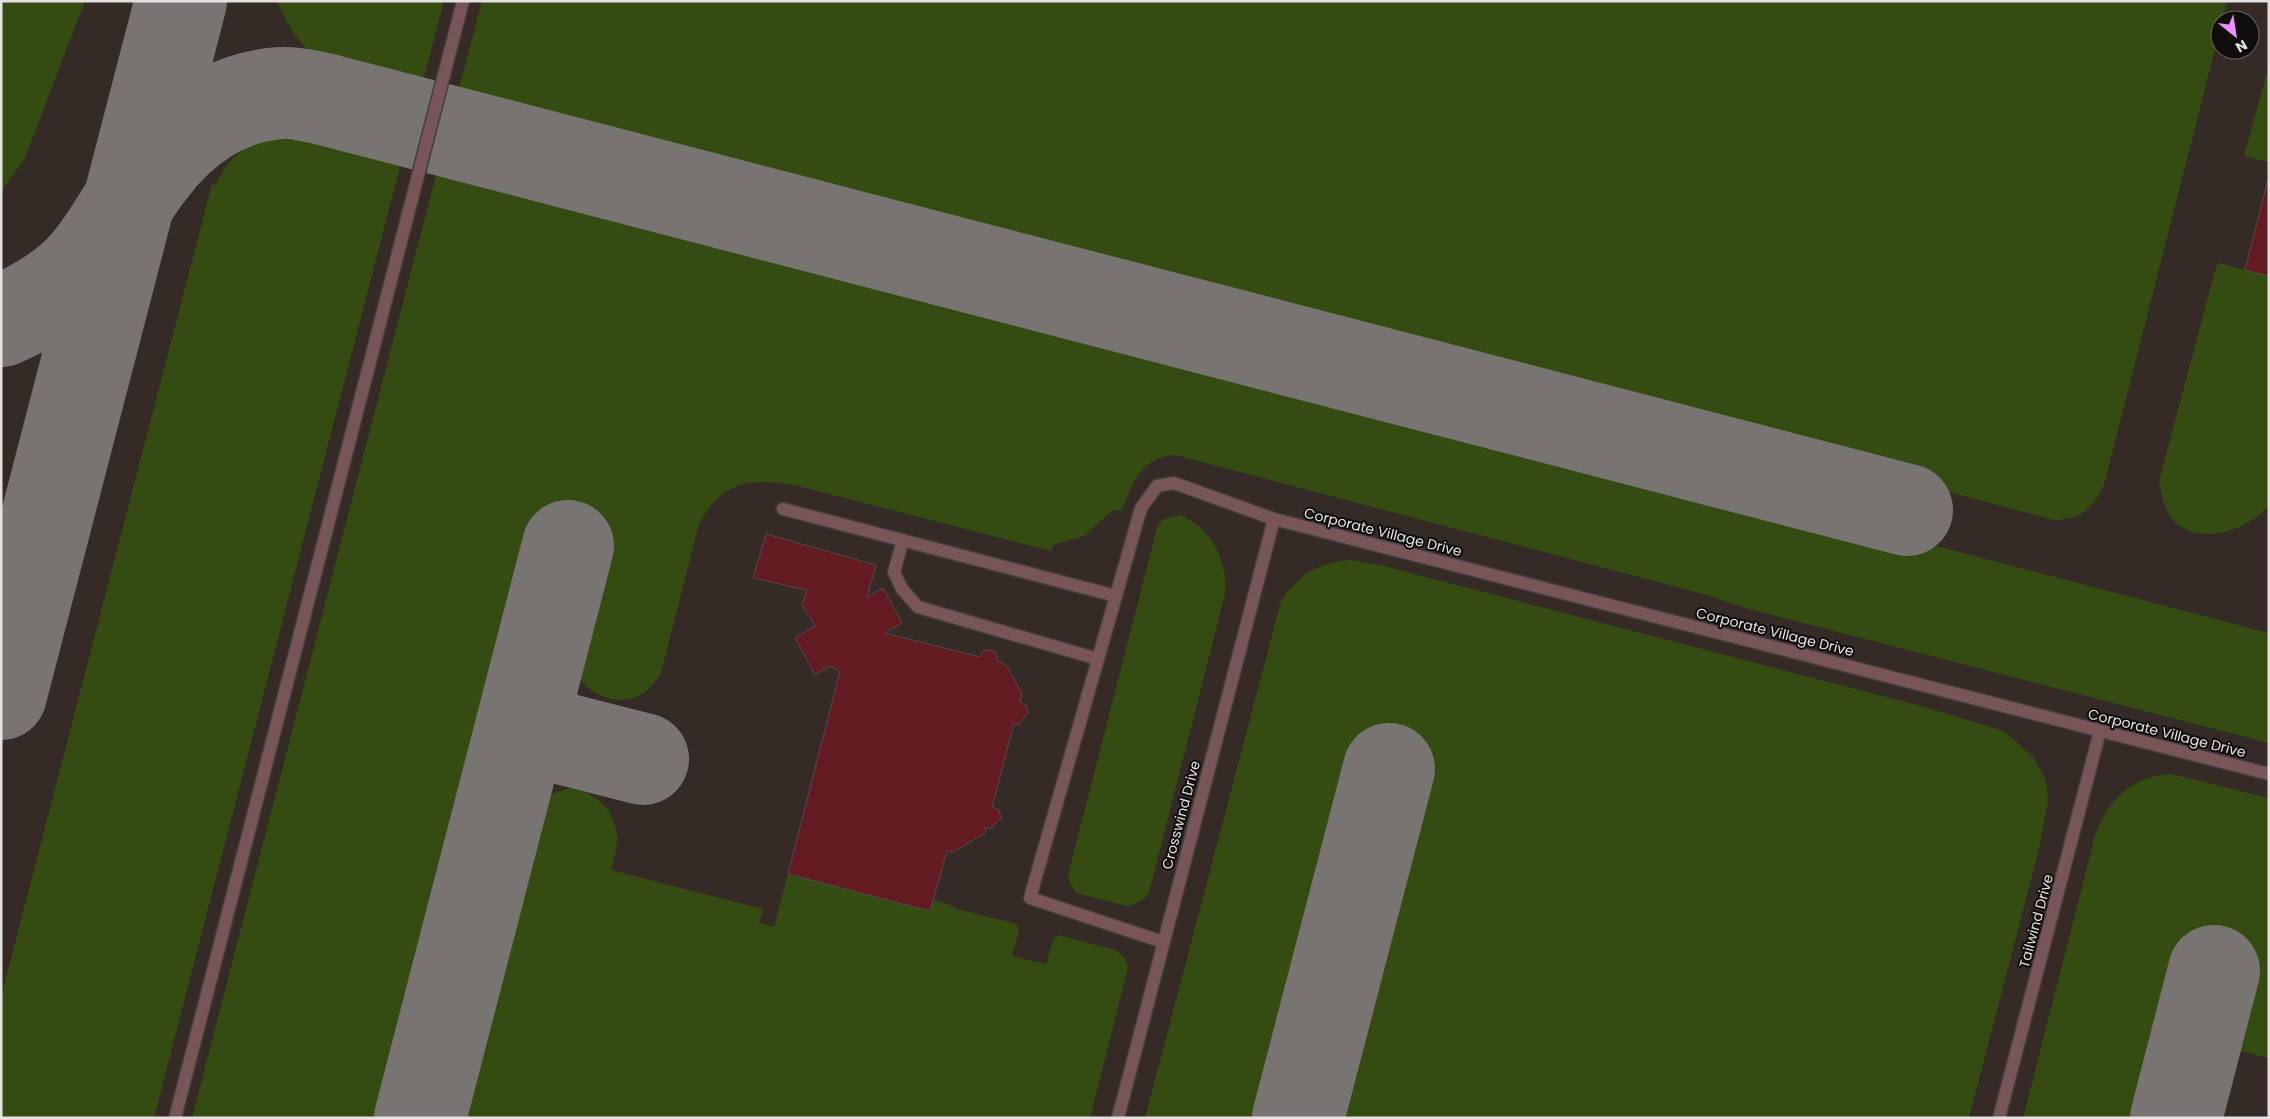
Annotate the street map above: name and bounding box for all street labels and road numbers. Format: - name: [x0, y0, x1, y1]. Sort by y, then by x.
- street label: Corporate Village Drive: [1302, 503, 1464, 561]
- street label: Corporate Village Drive: [1694, 603, 1856, 661]
- street label: Corporate Village Drive: [2086, 704, 2248, 762]
- street label: Crosswind Drive: [1157, 758, 1205, 872]
- street label: Tailwind Drive: [2014, 872, 2058, 970]

